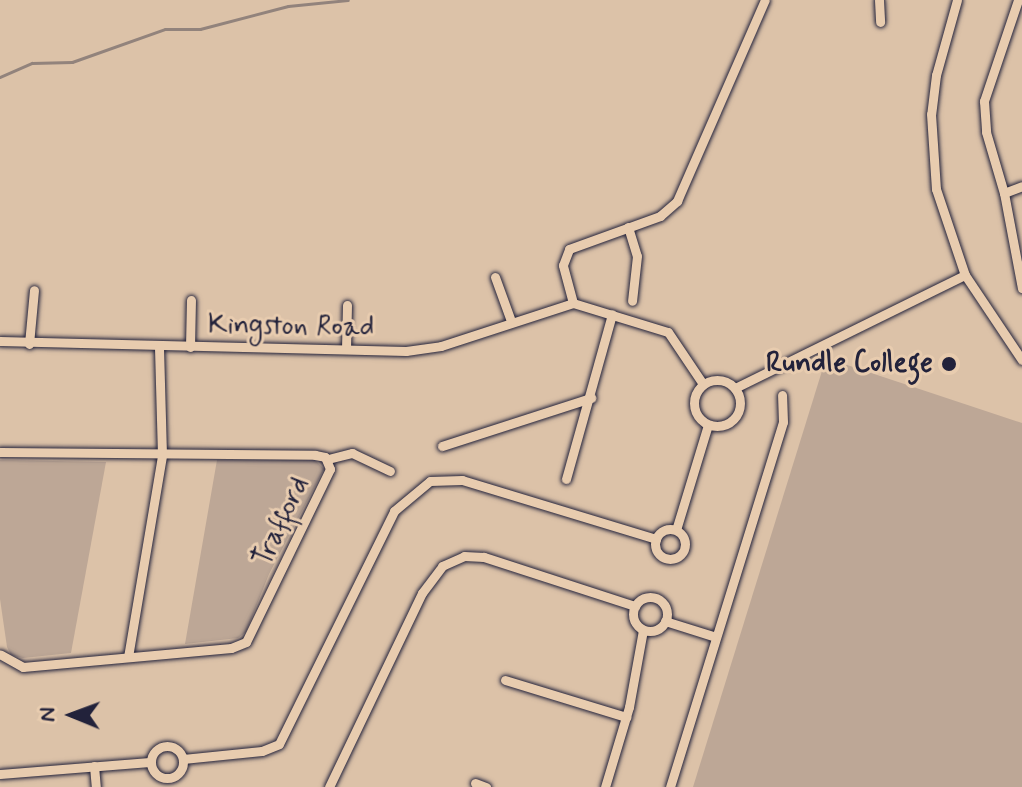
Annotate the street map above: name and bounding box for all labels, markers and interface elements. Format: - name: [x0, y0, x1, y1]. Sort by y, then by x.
- street label: Kingston Road: [209, 309, 373, 345]
- place label: Rundle College: [762, 347, 933, 381]
- marker: Rundle College: [940, 355, 958, 373]
- street label: Trafford: [247, 472, 317, 572]
- north arrow: [32, 675, 112, 755]
- text: N: [34, 707, 62, 722]

